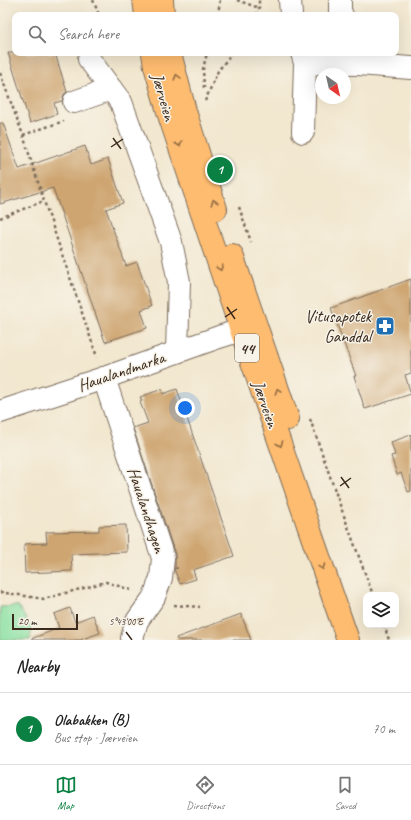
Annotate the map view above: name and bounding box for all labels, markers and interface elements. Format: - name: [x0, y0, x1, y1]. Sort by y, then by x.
- search box: [12, 12, 399, 56]
- icon: search: [26, 23, 48, 45]
- text: Search here: [58, 25, 119, 44]
- north arrow: [315, 68, 351, 104]
- street label: Jærveien: [146, 70, 181, 125]
- one-way arrow: [173, 74, 181, 80]
- one-way arrow: [174, 141, 182, 148]
- pin: 1: [207, 155, 233, 185]
- one-way arrow: [210, 198, 219, 205]
- one-way arrow: [215, 264, 224, 271]
- place label: Vitusapotek Ganddal: [305, 306, 374, 347]
- pharmacy icon: Vitusapotek Ganddal: [374, 315, 396, 337]
- road number: 44: [235, 334, 259, 362]
- street label: Haualandmarka: [75, 346, 169, 396]
- street label: Jærveien: [247, 377, 284, 432]
- one-way arrow: [274, 388, 283, 395]
- your location: [175, 398, 195, 418]
- one-way arrow: [275, 440, 284, 447]
- street label: Haualandhagen: [123, 465, 171, 557]
- one-way arrow: [318, 563, 326, 570]
- map controls: [363, 592, 399, 628]
- button: layers: [363, 592, 399, 628]
- scale bar: [12, 612, 78, 631]
- text: 20 m: [18, 614, 37, 628]
- text: 5°43'00"E: [109, 615, 145, 628]
- text: Nearby: [16, 656, 59, 677]
- text: Olabakken (B): [54, 711, 129, 730]
- text: 1: [26, 721, 32, 737]
- text: 70 m: [373, 721, 395, 737]
- text: Bus stop · Jærveien: [54, 730, 137, 746]
- tab: Map: [55, 774, 77, 812]
- tab: Directions: [186, 774, 225, 812]
- tab: Saved: [334, 774, 356, 812]

